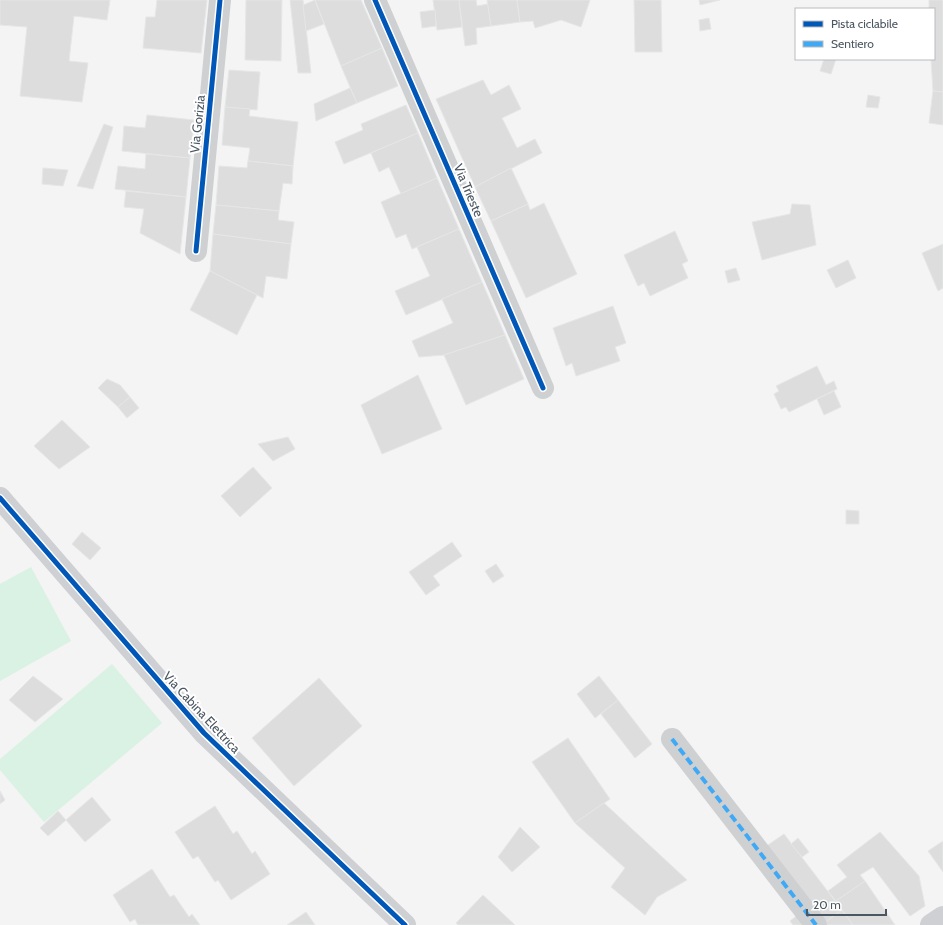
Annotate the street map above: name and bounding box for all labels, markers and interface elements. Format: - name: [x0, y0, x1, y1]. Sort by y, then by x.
- legend: [795, 8, 935, 60]
- text: Pista ciclabile: [831, 16, 898, 31]
- text: Sentiero: [831, 36, 874, 51]
- street label: Via Gorizia: [186, 93, 208, 154]
- street label: Via Trieste: [451, 161, 487, 219]
- street label: Via Cabina Elettrica: [160, 668, 244, 757]
- scale bar: [807, 891, 886, 917]
- text: 20 m: [813, 897, 841, 912]

